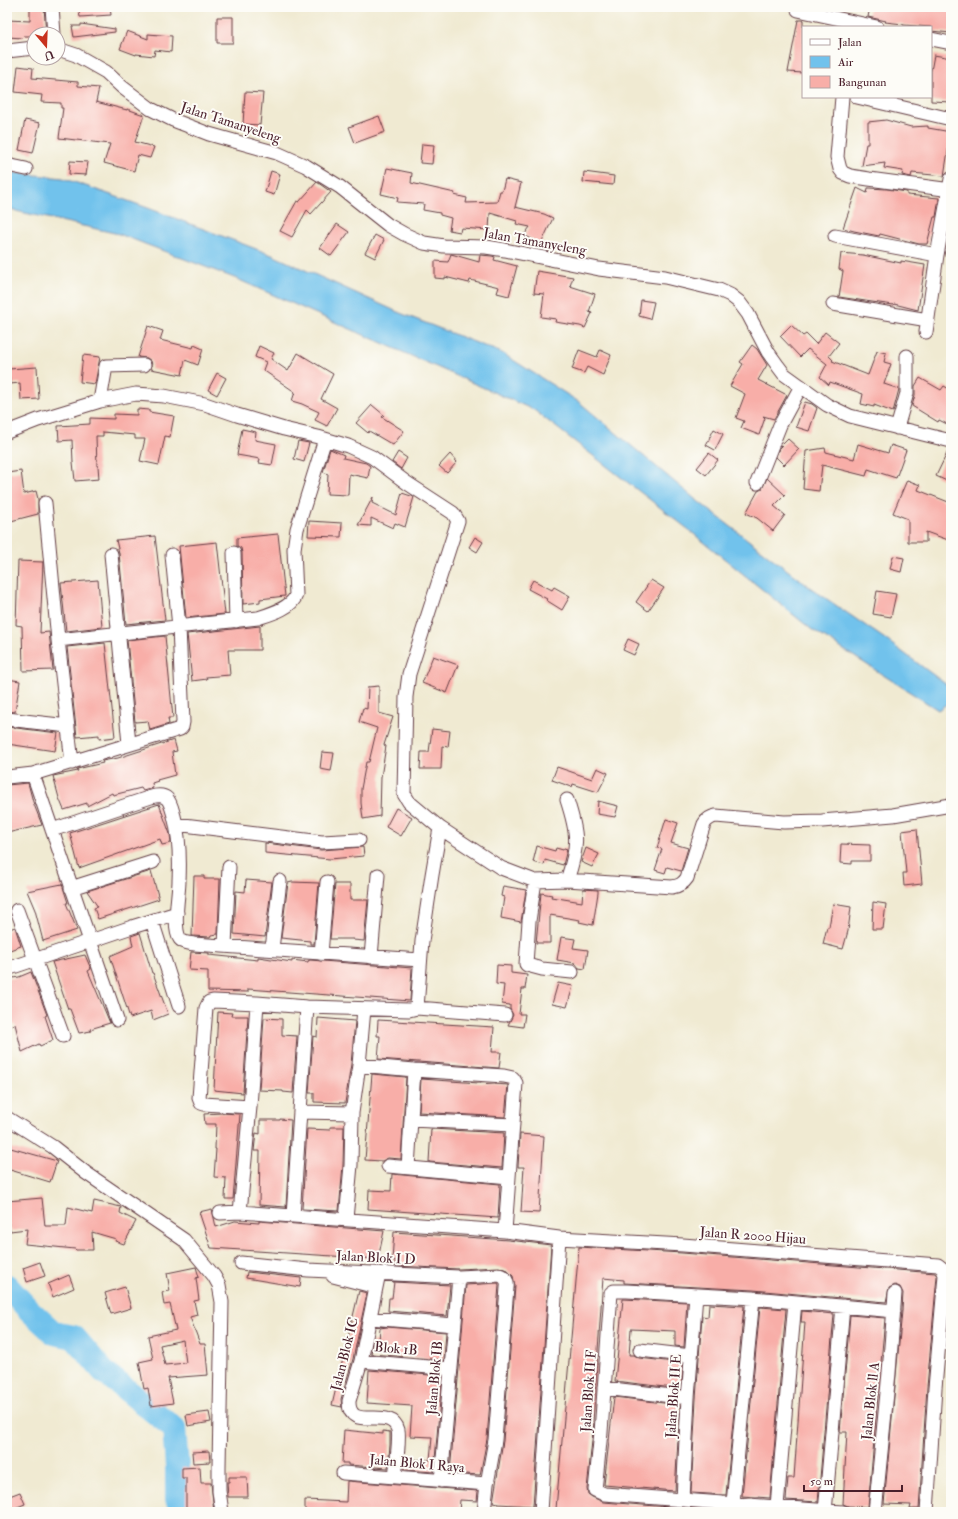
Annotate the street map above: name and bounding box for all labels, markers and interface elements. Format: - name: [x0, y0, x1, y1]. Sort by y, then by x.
- north arrow: [26, 26, 66, 66]
- legend: [802, 26, 932, 98]
- text: Jalan: [837, 35, 862, 50]
- text: U: [42, 47, 56, 63]
- text: Air: [837, 55, 854, 70]
- text: Bangunan: [838, 75, 887, 90]
- street label: Jalan Tamanyeleng: [177, 98, 284, 148]
- street label: Jalan Tamanyeleng: [481, 224, 589, 260]
- street label: Jalan R 2000 Hijau: [698, 1223, 807, 1248]
- street label: Jalan Blok I D: [335, 1247, 416, 1268]
- street label: Jalan Blok IC: [327, 1315, 362, 1394]
- street label: Blok 1B: [374, 1338, 418, 1359]
- street label: Jalan Blok IB: [423, 1340, 446, 1417]
- street label: Jalan Blok II F: [577, 1349, 600, 1434]
- street label: Jalan Blok II E: [662, 1354, 685, 1439]
- street label: Jalan Blok ll A: [858, 1361, 883, 1442]
- street label: Jalan Blok I Raya: [367, 1451, 466, 1477]
- scale bar: [804, 1467, 902, 1493]
- text: 50 m: [810, 1474, 834, 1489]

